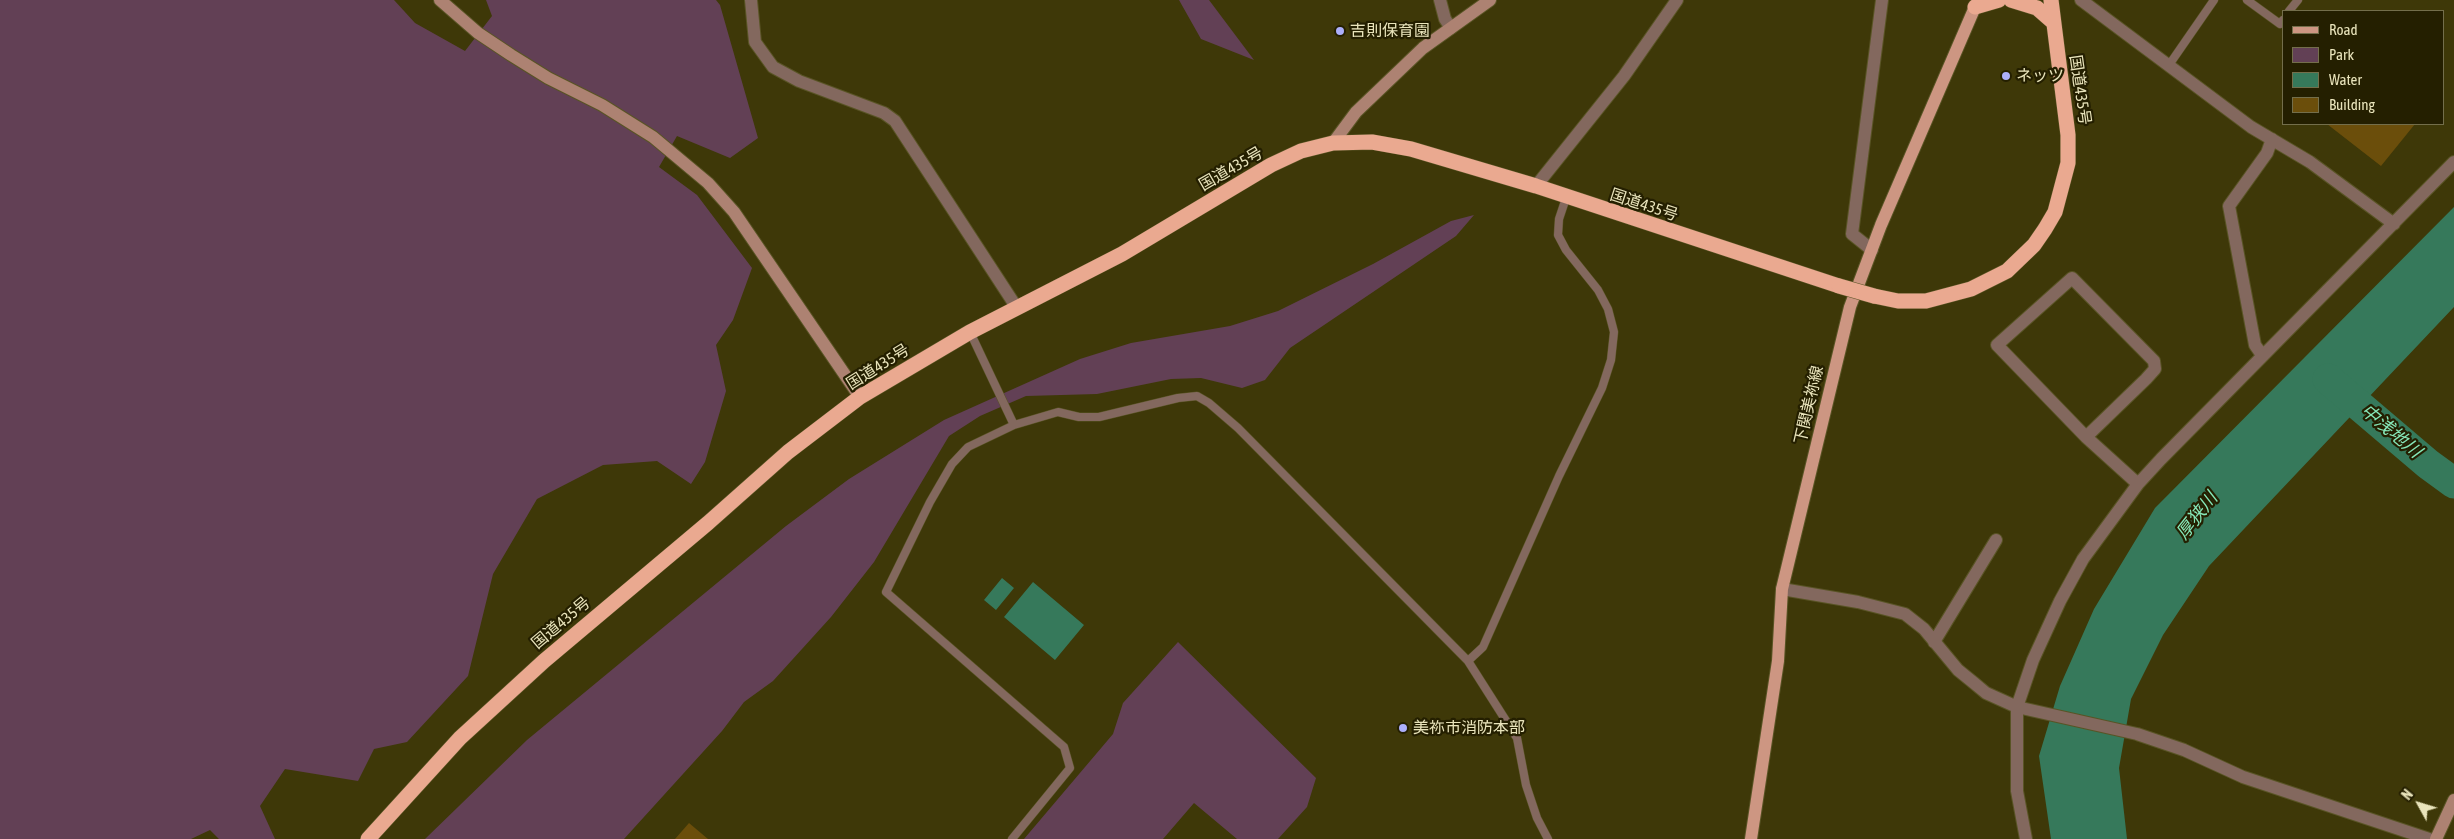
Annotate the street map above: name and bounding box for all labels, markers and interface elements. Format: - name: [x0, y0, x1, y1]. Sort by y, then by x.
- legend: [2282, 10, 2444, 125]
- place label: 吉則保育園: [1350, 21, 1430, 41]
- text: Road: [2329, 21, 2358, 38]
- marker: 吉則保育園: [1334, 25, 1346, 37]
- text: Park: [2329, 46, 2354, 63]
- street label: 国道435号: [2066, 54, 2094, 126]
- place label: ネッツ: [2016, 66, 2064, 86]
- marker: ネッツ: [2000, 70, 2012, 82]
- text: Water: [2329, 71, 2362, 88]
- text: Building: [2329, 96, 2375, 113]
- street label: 国道435号: [1196, 143, 1266, 195]
- street label: 国道435号: [1607, 185, 1681, 225]
- street label: 国道435号: [843, 340, 913, 394]
- street label: 下関美祢線: [1791, 364, 1827, 446]
- water label: 中浅地川: [2356, 400, 2426, 462]
- water label: 厚狭川: [2172, 488, 2222, 544]
- street label: 国道435号: [528, 593, 594, 653]
- place label: 美祢市消防本部: [1413, 718, 1525, 738]
- marker: 美祢市消防本部: [1397, 722, 1409, 734]
- north arrow: [2394, 779, 2444, 829]
- text: N: [2399, 786, 2416, 803]

